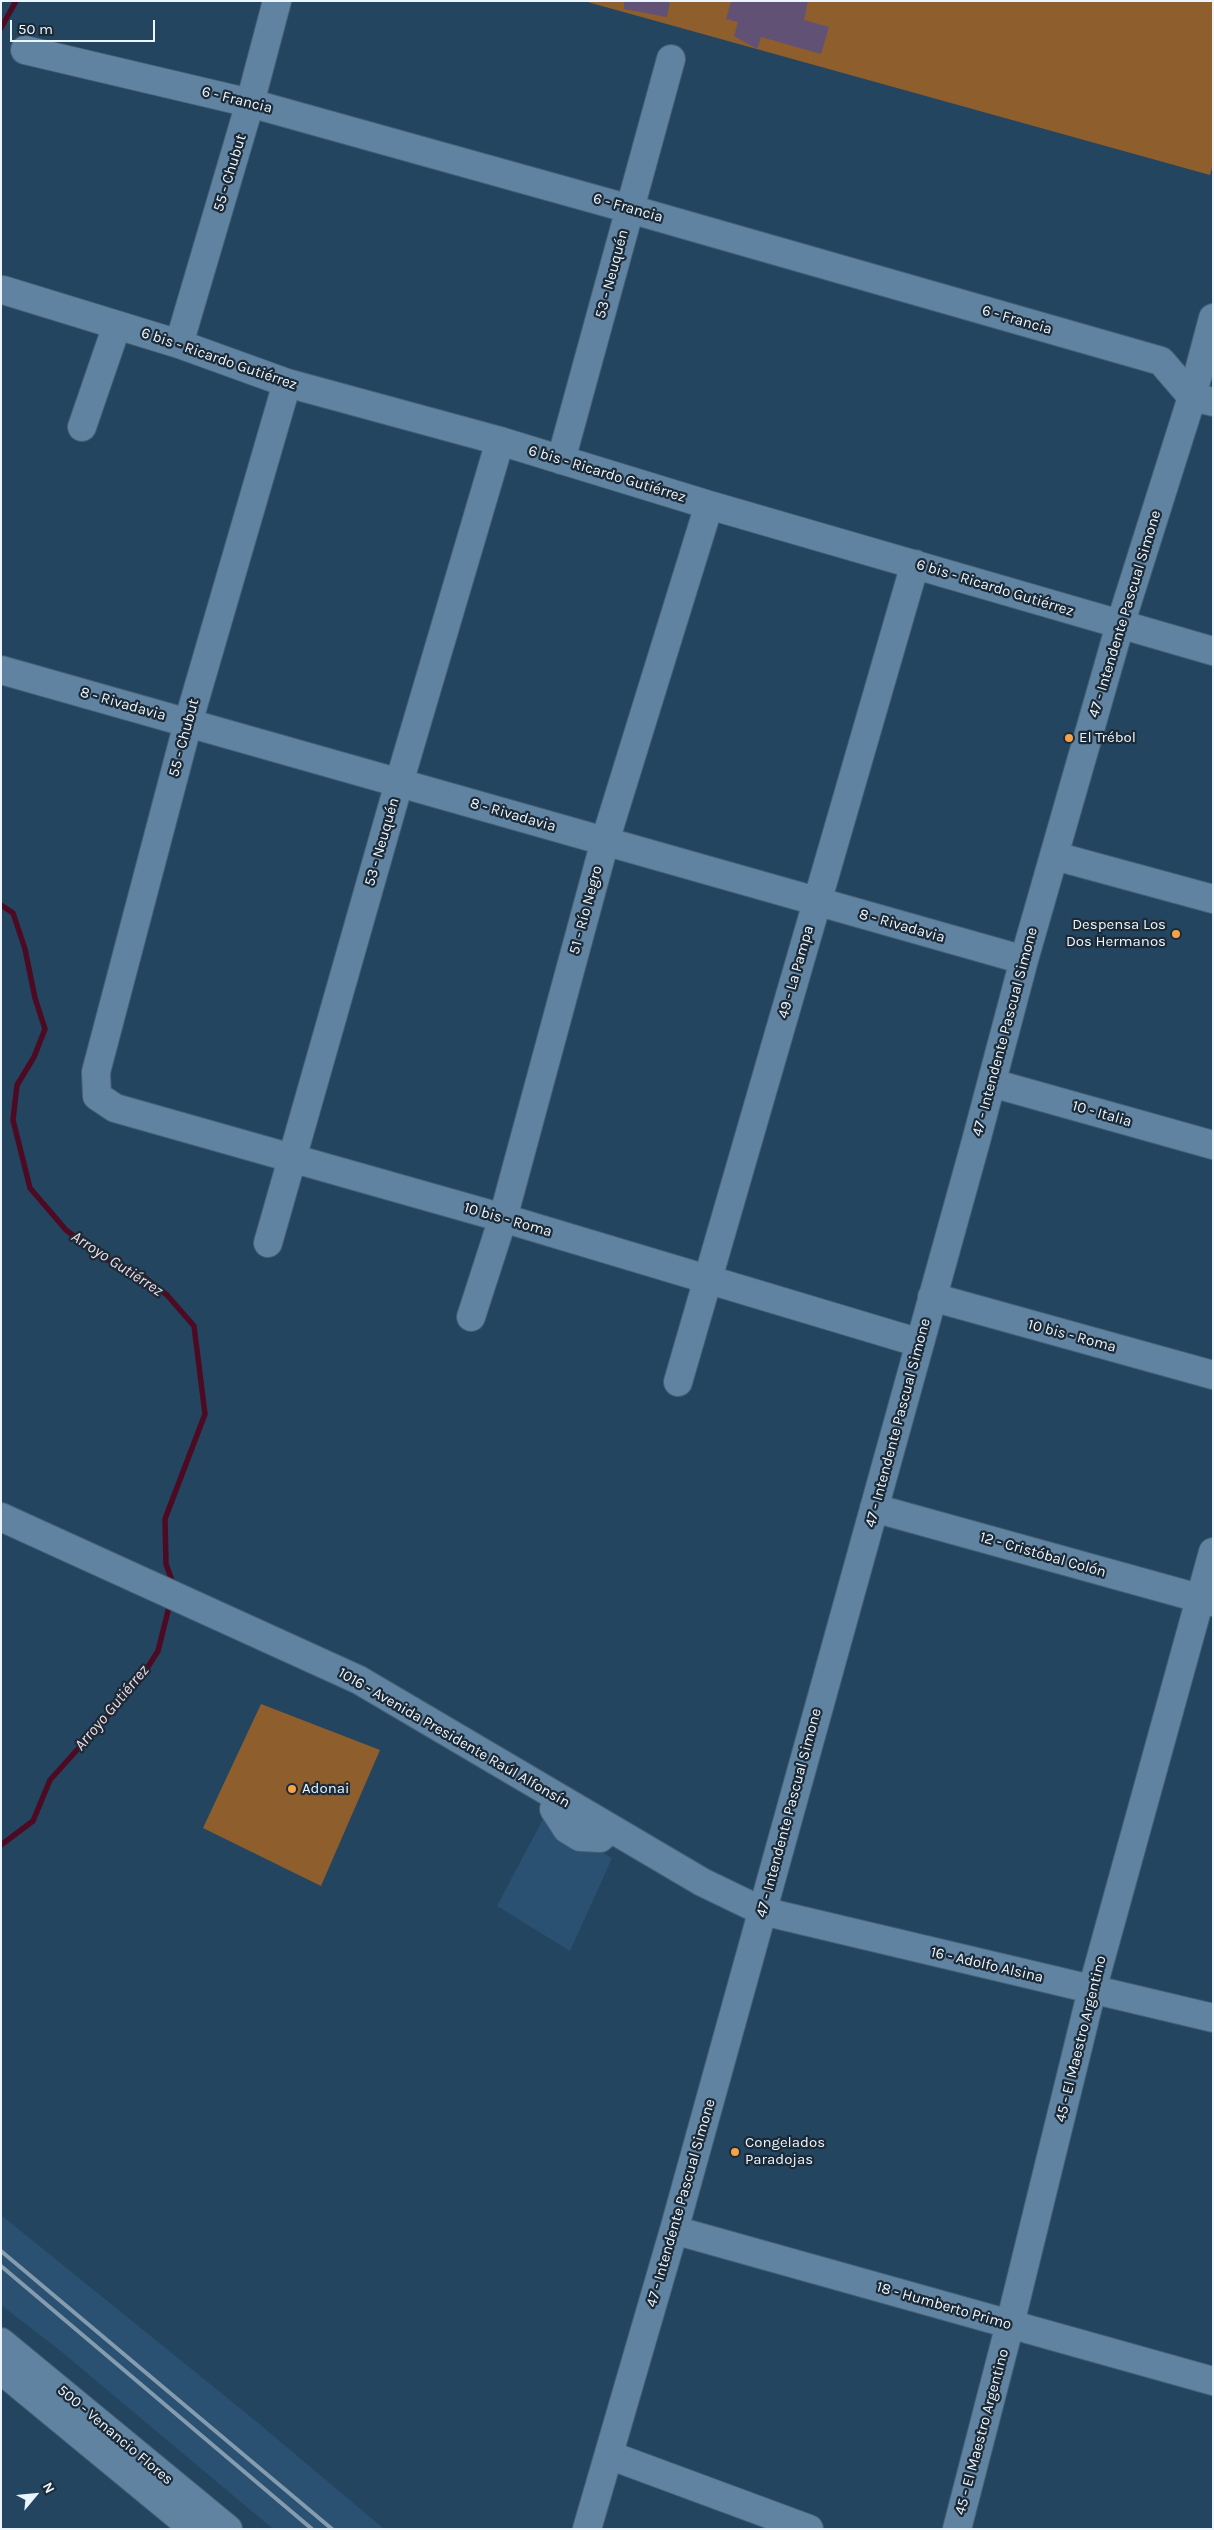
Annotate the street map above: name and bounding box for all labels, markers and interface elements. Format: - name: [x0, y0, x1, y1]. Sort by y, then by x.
- scale bar: [12, 10, 158, 42]
- text: 50 m: [18, 20, 53, 38]
- street label: 6 - Francia: [200, 83, 274, 117]
- street label: 55 - Chubut: [210, 132, 250, 214]
- street label: 6 - Francia: [591, 189, 665, 227]
- street label: 53 - Neuquén: [591, 228, 633, 320]
- street label: 6 - Francia: [980, 301, 1054, 339]
- street label: 6 bis - Ricardo Gutiérrez: [139, 324, 299, 394]
- street label: 6 bis - Ricardo Gutiérrez: [526, 441, 688, 507]
- street label: 47 - Intendente Pascual Simone: [1085, 508, 1165, 720]
- street label: 6 bis - Ricardo Gutiérrez: [914, 555, 1076, 621]
- street label: 8 - Rivadavia: [78, 683, 168, 725]
- street label: 55 - Chubut: [165, 697, 203, 779]
- place label: El Trébol: [1079, 729, 1136, 747]
- marker: El Trébol: [1063, 732, 1075, 744]
- street label: 8 - Rivadavia: [468, 794, 558, 836]
- street label: 53 - Neuquén: [361, 796, 403, 888]
- street label: 51 - Río Negro: [565, 864, 607, 956]
- street label: 8 - Rivadavia: [857, 905, 947, 947]
- place label: Despensa Los Dos Hermanos: [1066, 916, 1166, 951]
- street label: 49 - La Pampa: [774, 923, 818, 1021]
- street label: 47 - Intendente Pascual Simone: [968, 925, 1042, 1139]
- marker: Despensa Los Dos Hermanos: [1170, 928, 1182, 940]
- street label: 10 - Italia: [1070, 1097, 1134, 1131]
- street label: 10 bis - Roma: [462, 1199, 554, 1241]
- water label: Arroyo Gutiérrez: [67, 1227, 167, 1301]
- street label: 47 - Intendente Pascual Simone: [861, 1316, 935, 1530]
- street label: 10 bis - Roma: [1026, 1316, 1118, 1356]
- street label: 12 - Cristóbal Colón: [978, 1528, 1108, 1582]
- water label: Arroyo Gutiérrez: [71, 1661, 153, 1755]
- street label: 1016 - Avenida Presidente Raúl Alfonsín: [335, 1664, 573, 1812]
- street label: 47 - Intendente Pascual Simone: [752, 1706, 826, 1920]
- place label: Adonai: [302, 1780, 349, 1798]
- marker: Adonai: [286, 1783, 298, 1795]
- street label: 16 - Adolfo Alsina: [929, 1943, 1045, 1987]
- street label: 45 - El Maestro Argentino: [1052, 1954, 1110, 2124]
- street label: 47 - Intendente Pascual Simone: [643, 2097, 719, 2309]
- place label: Congelados Paradojas: [745, 2134, 825, 2169]
- marker: Congelados Paradojas: [729, 2146, 741, 2158]
- street label: 18 - Humberto Primo: [874, 2278, 1014, 2334]
- street label: 45 - El Maestro Argentino: [951, 2347, 1013, 2517]
- street label: 500 - Venancio Flores: [53, 2381, 177, 2489]
- north arrow: [10, 2470, 60, 2520]
- text: N: [39, 2479, 59, 2496]

